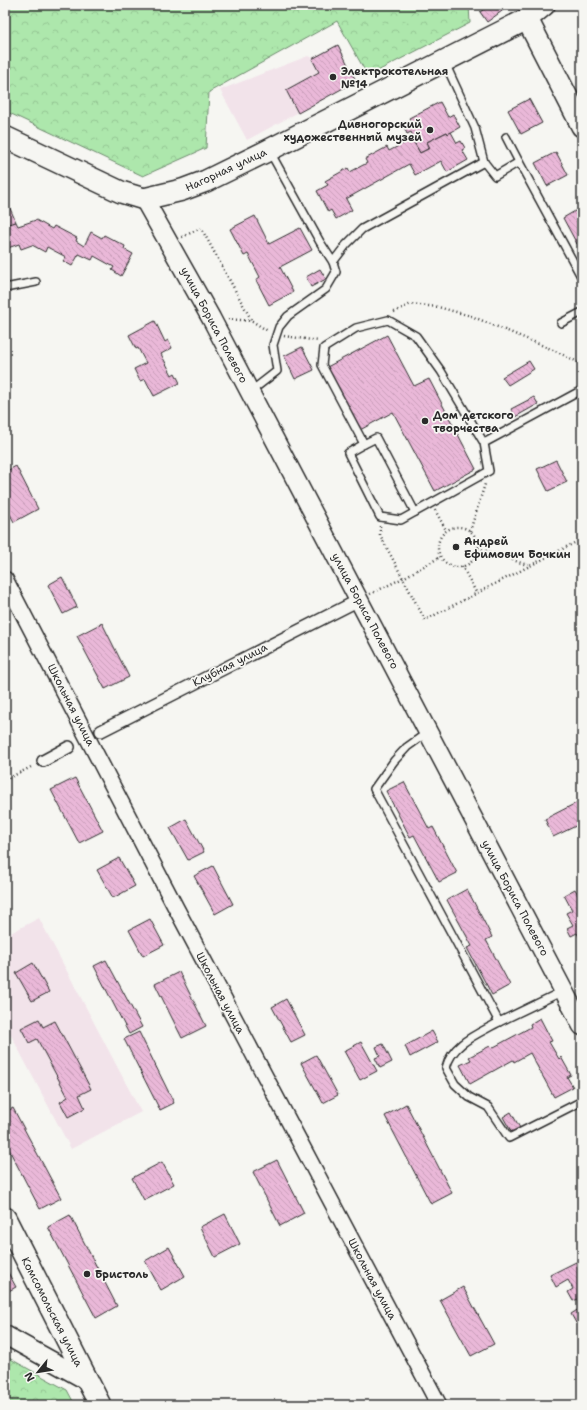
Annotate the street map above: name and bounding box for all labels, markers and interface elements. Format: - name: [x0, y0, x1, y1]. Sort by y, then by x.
- place label: Электрокотельная №14: [341, 64, 449, 92]
- marker: Электрокотельная №14: [328, 72, 338, 82]
- place label: Дивногорский художественный музей: [283, 117, 422, 145]
- marker: Дивногорский художественный музей: [425, 125, 435, 135]
- street label: Нагорная улица: [183, 144, 269, 195]
- street label: улица Бориса Полевого: [177, 264, 251, 386]
- place label: Дом детского творчества: [433, 408, 514, 436]
- marker: Дом детского творчества: [420, 416, 430, 426]
- place label: Андрей Ефимович Бочкин: [464, 534, 571, 562]
- marker: Андрей Ефимович Бочкин: [451, 542, 461, 552]
- street label: улица Бориса Полевого: [328, 550, 402, 672]
- street label: Клубная улица: [190, 640, 270, 690]
- street label: Школьная улица: [44, 661, 98, 749]
- street label: улица Бориса Полевого: [478, 837, 552, 959]
- street label: Школьная улица: [192, 950, 248, 1037]
- street label: Школьная улица: [344, 1236, 400, 1323]
- street label: Комсомольская улица: [18, 1255, 86, 1370]
- place label: Бристоль: [95, 1267, 148, 1282]
- marker: Бристоль: [82, 1269, 92, 1279]
- north arrow: [18, 1352, 58, 1392]
- text: N: [21, 1369, 38, 1384]

